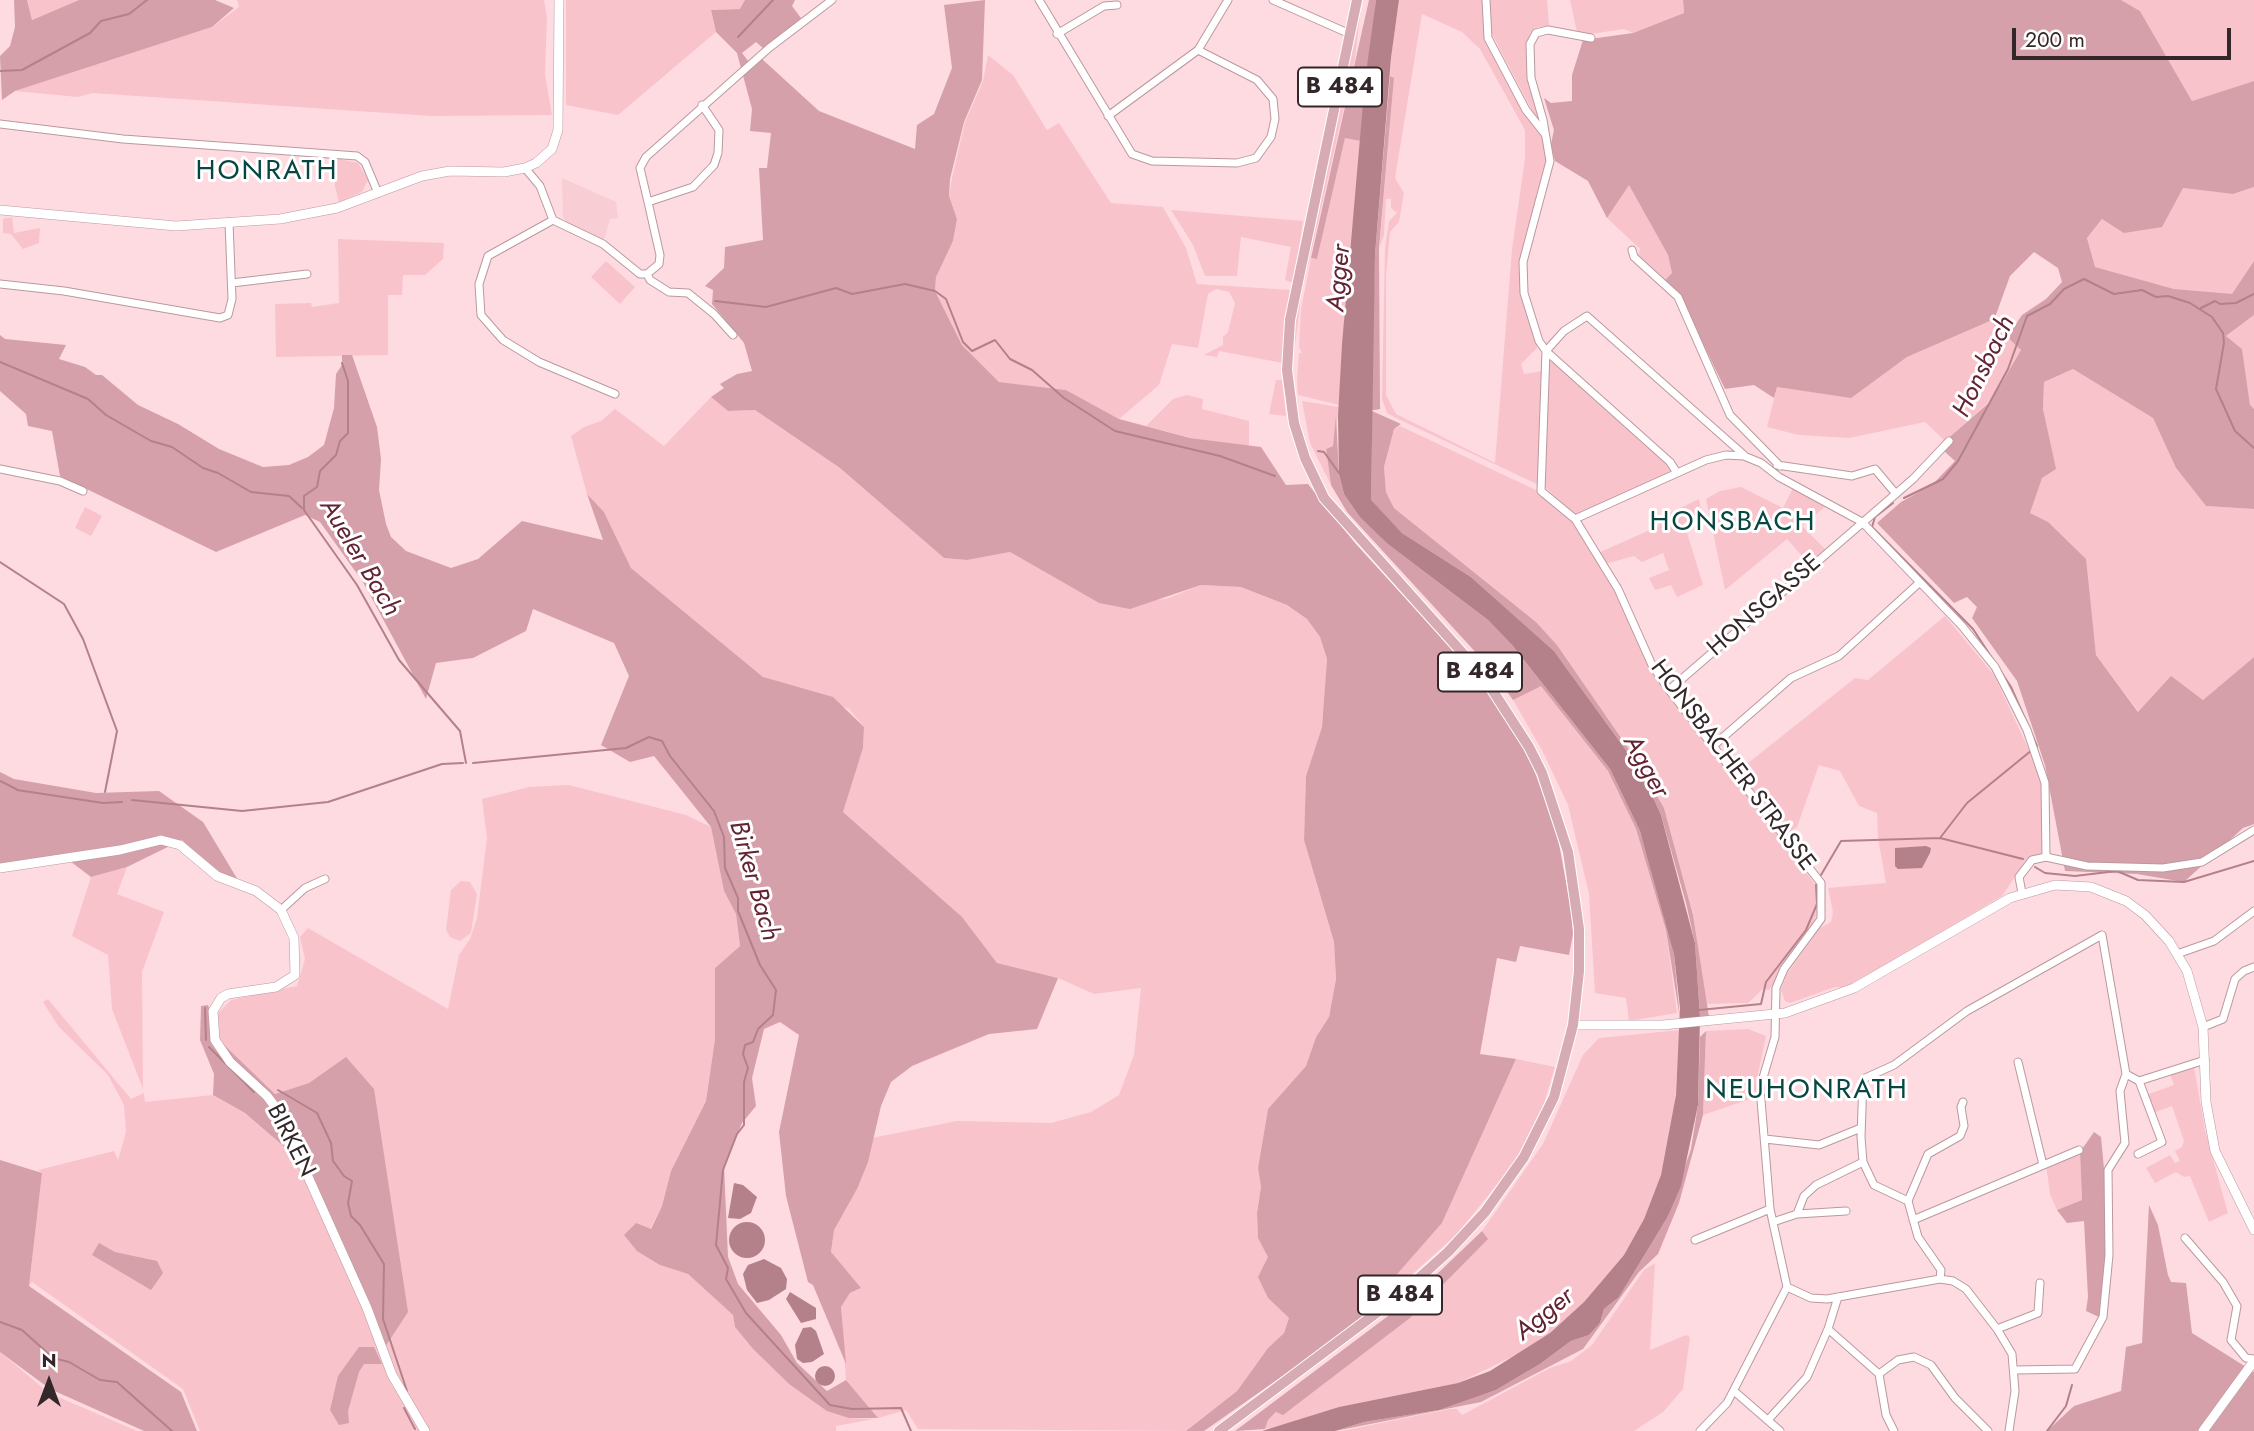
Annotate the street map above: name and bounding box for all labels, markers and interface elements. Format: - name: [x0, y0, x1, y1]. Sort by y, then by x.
- scale bar: [2016, 14, 2235, 58]
- text: 200 m: [2025, 25, 2085, 55]
- road number: B 484: [1298, 68, 1382, 106]
- district label: HONRATH: [196, 155, 338, 189]
- water label: Agger: [1322, 243, 1358, 313]
- water label: Honsbach: [1947, 311, 2023, 423]
- water label: Aueler Bach: [312, 494, 406, 622]
- district label: HONSBACH: [1650, 506, 1816, 540]
- street label: HONSGASSE: [1702, 549, 1828, 663]
- road number: B 484: [1438, 652, 1522, 692]
- street label: HONSBACHER STRASSE: [1643, 655, 1821, 877]
- water label: Agger: [1615, 730, 1675, 804]
- water label: Birker Bach: [721, 817, 785, 945]
- district label: NEUHONRATH: [1706, 1074, 1908, 1108]
- street label: BIRKEN: [259, 1100, 321, 1182]
- road number: B 484: [1358, 1276, 1442, 1314]
- water label: Agger: [1509, 1282, 1581, 1348]
- north arrow: [14, 1347, 84, 1417]
- text: N: [41, 1347, 57, 1374]

